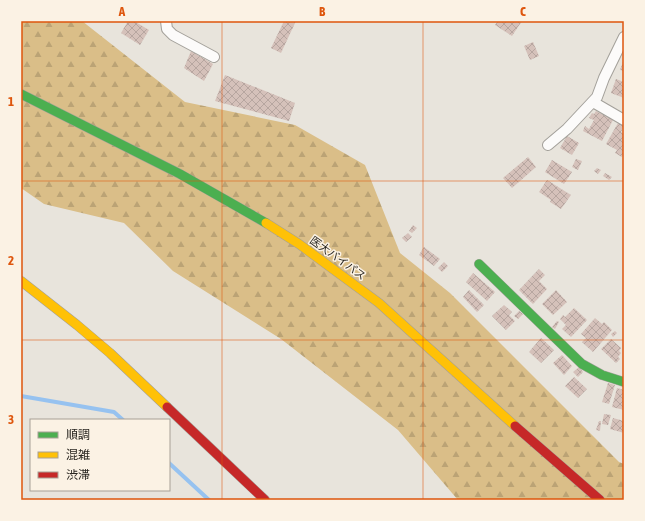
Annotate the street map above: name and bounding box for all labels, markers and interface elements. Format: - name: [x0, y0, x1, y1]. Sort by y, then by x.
- text: A: [118, 4, 126, 19]
- text: B: [319, 4, 326, 19]
- text: C: [520, 4, 526, 19]
- text: 1: [8, 94, 14, 109]
- street label: 医大バイパス: [308, 234, 368, 282]
- text: 2: [8, 253, 14, 268]
- text: 3: [8, 412, 14, 427]
- legend: [30, 419, 170, 491]
- text: 順調: [66, 428, 90, 442]
- text: 混雑: [66, 448, 90, 462]
- text: 渋滞: [66, 468, 90, 482]

